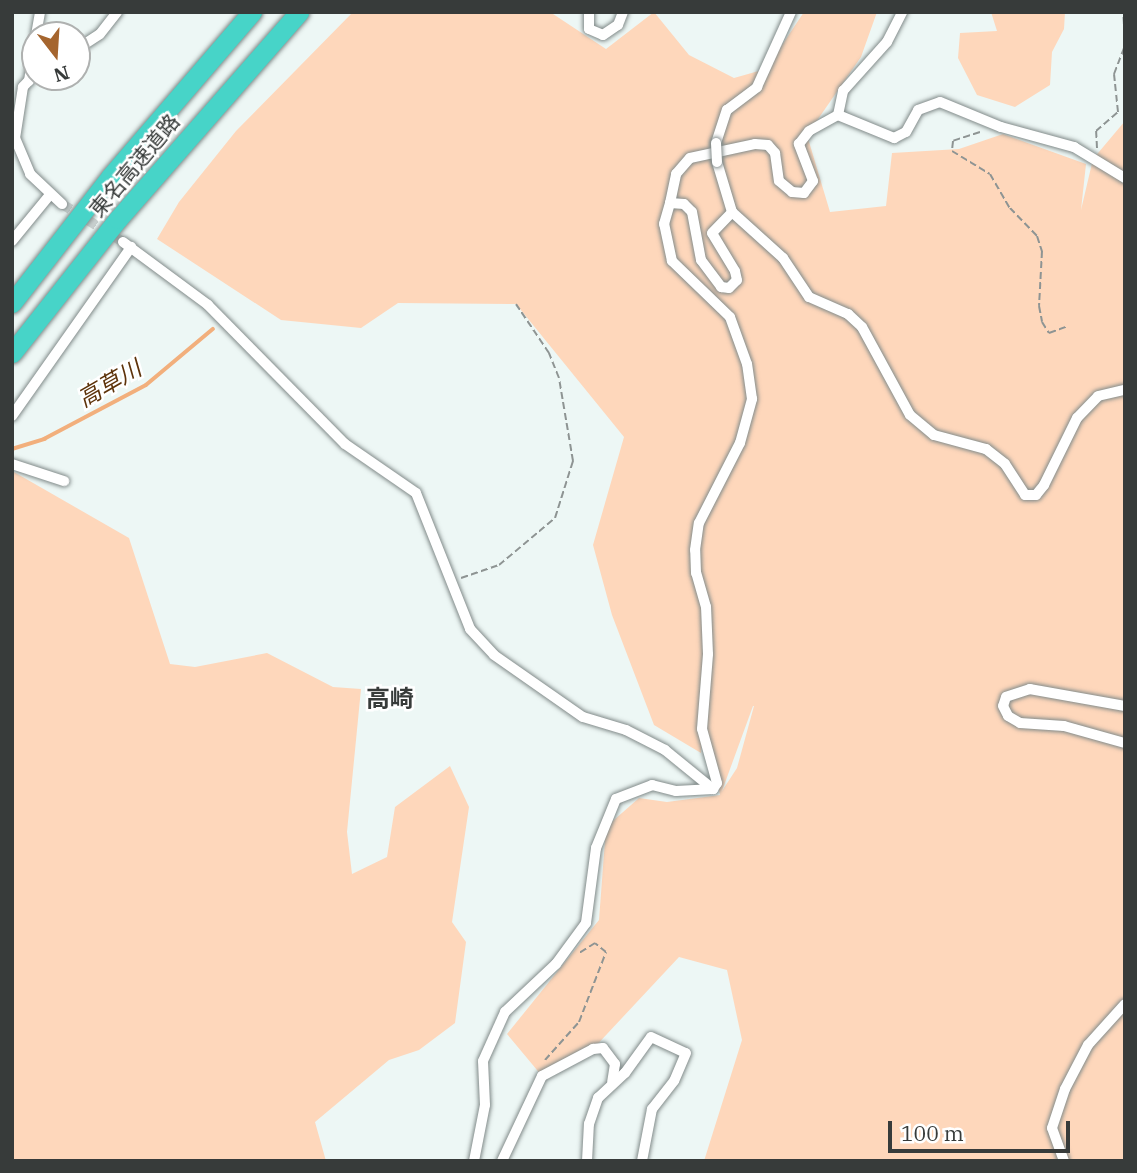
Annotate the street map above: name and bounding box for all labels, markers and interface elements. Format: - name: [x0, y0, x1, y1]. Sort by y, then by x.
- north arrow: [21, 21, 91, 91]
- text: N: [51, 60, 72, 88]
- street label: 東名高速道路: [84, 109, 184, 221]
- water label: 高草川: [72, 354, 146, 412]
- district label: 高崎: [366, 685, 414, 713]
- scale bar: [892, 1106, 1074, 1150]
- text: 100 m: [901, 1119, 964, 1147]

